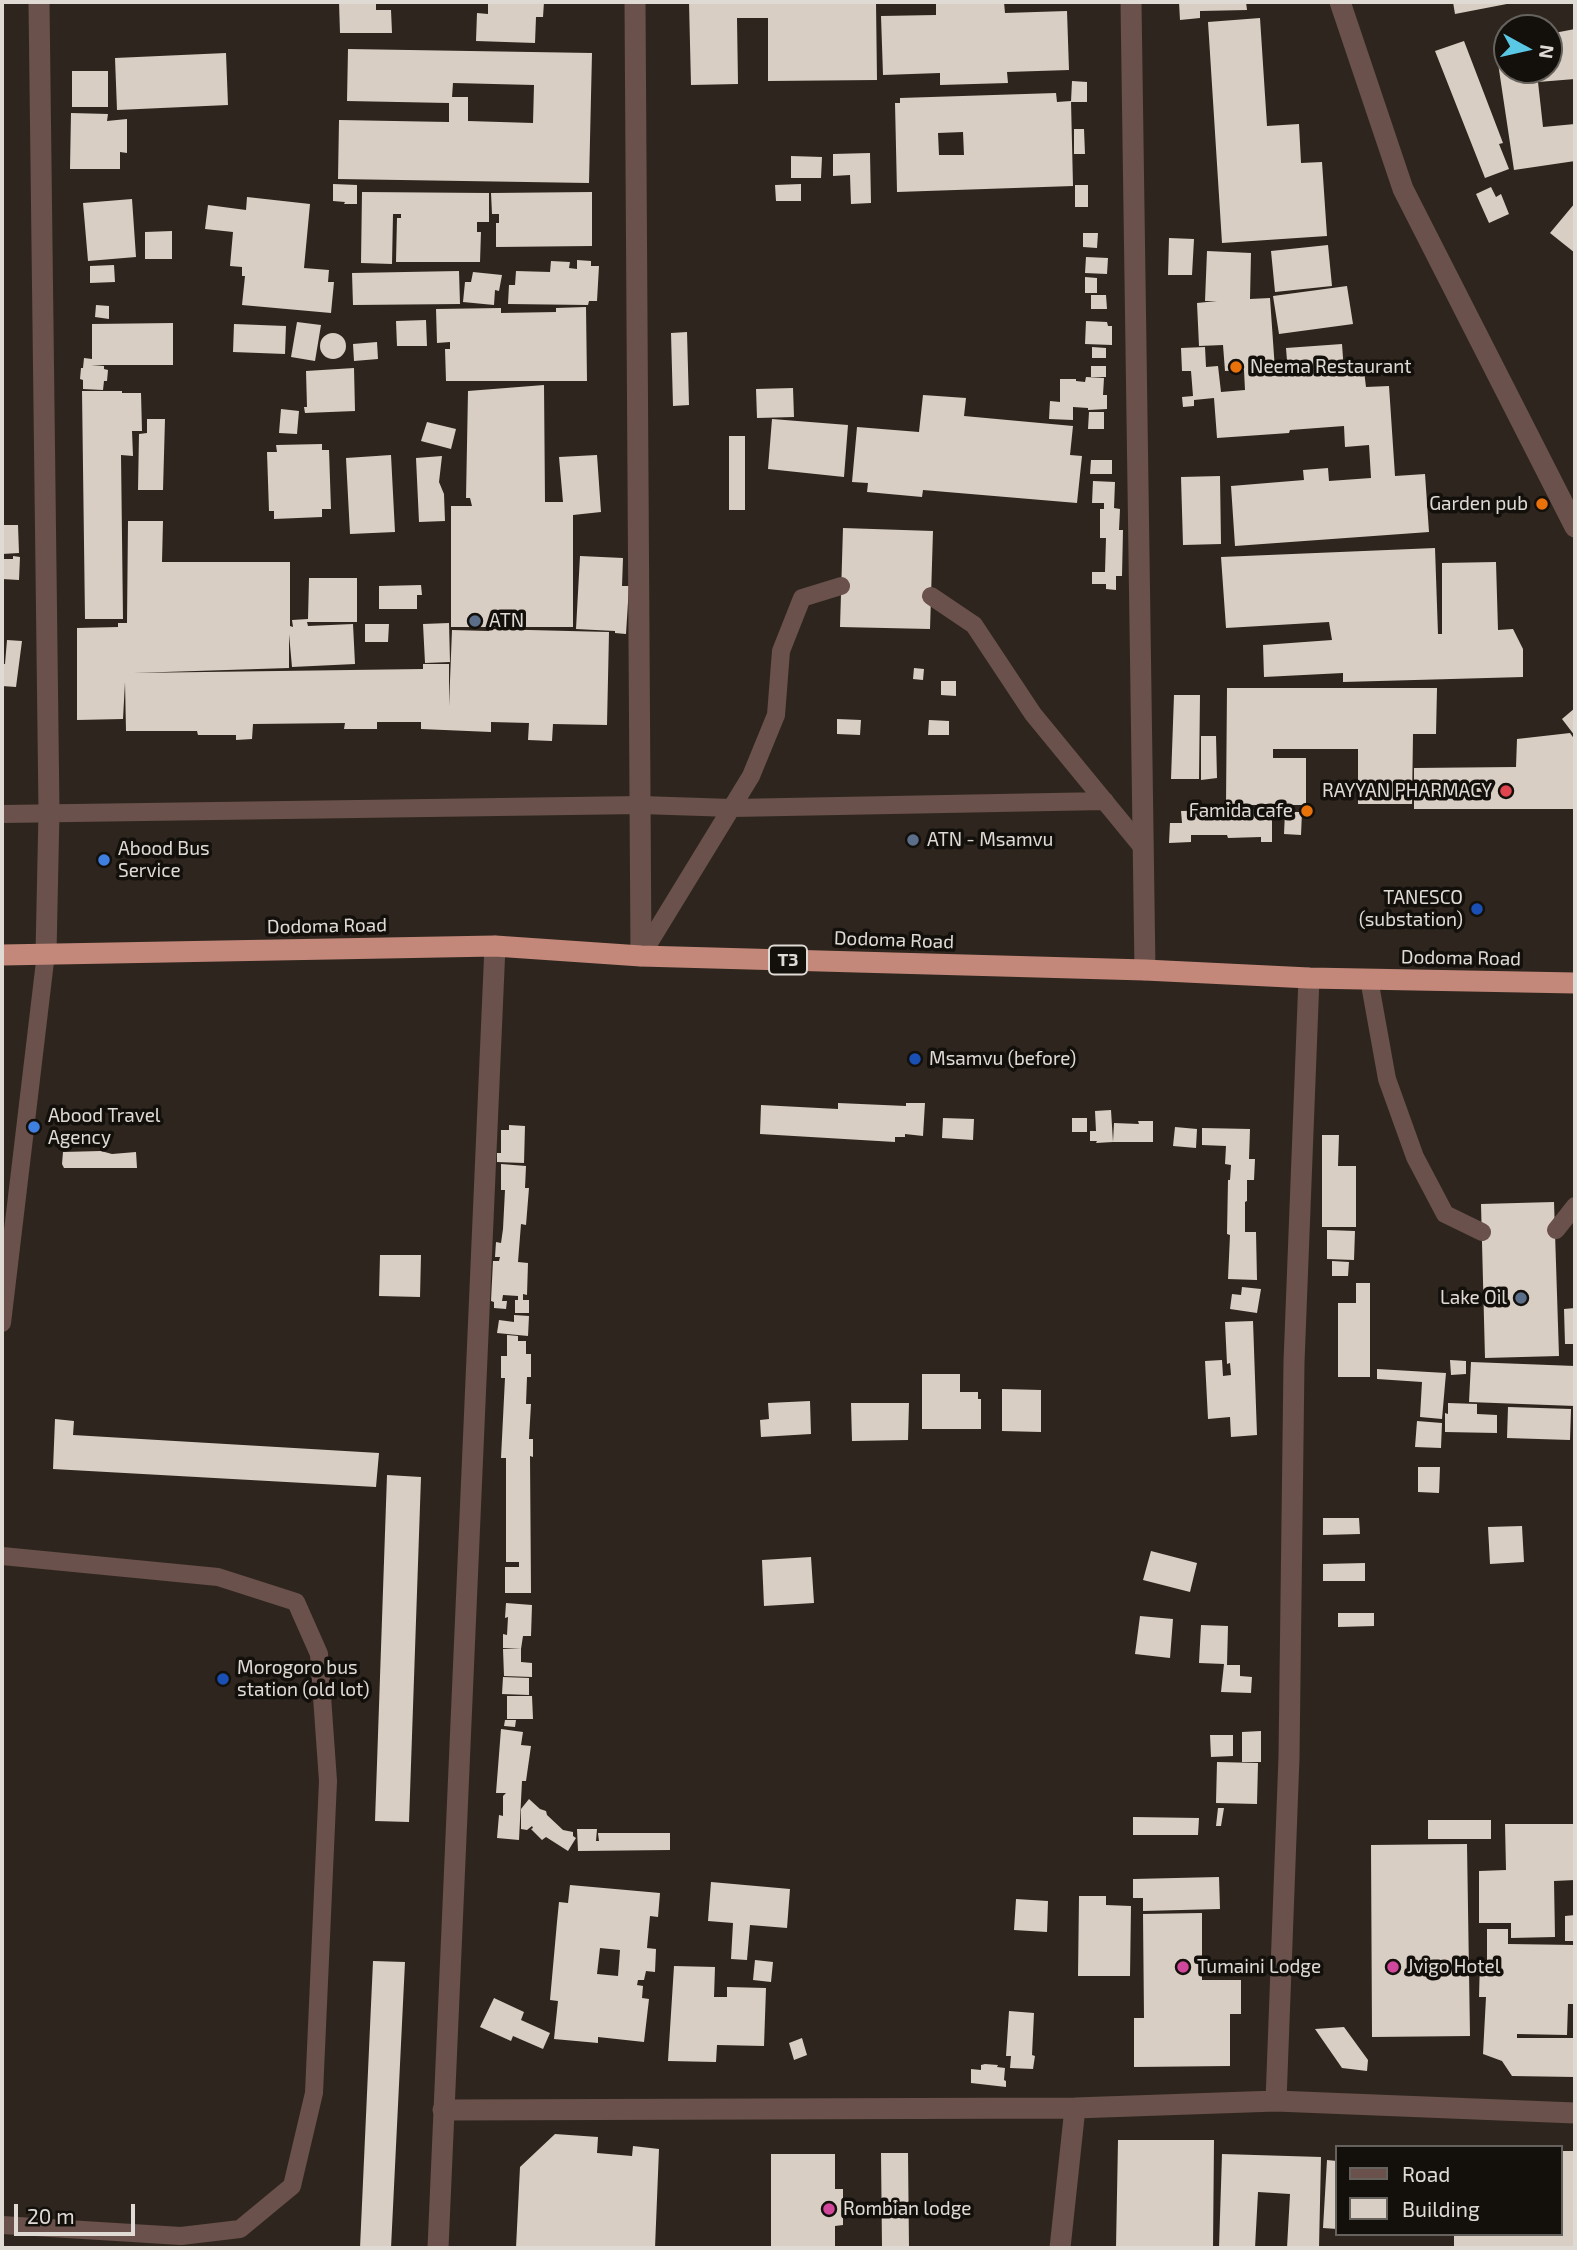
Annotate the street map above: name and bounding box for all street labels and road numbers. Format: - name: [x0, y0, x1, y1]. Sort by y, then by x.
- street label: Dodoma Road: [267, 914, 387, 938]
- street label: Dodoma Road: [834, 927, 954, 953]
- road number: T3: [769, 945, 807, 974]
- street label: Dodoma Road: [1401, 946, 1521, 970]

